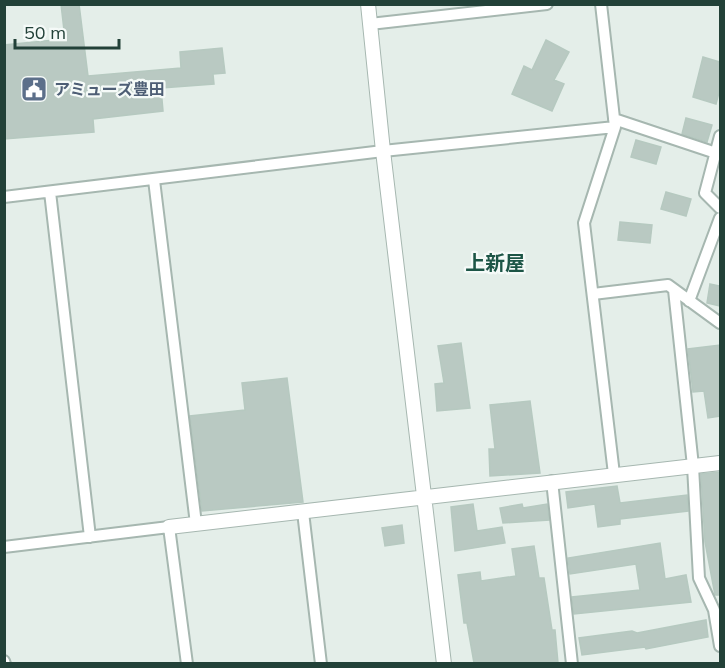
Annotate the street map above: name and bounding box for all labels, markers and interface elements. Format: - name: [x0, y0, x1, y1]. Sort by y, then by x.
- scale bar: [15, 12, 118, 50]
- text: 50 m: [24, 21, 66, 44]
- public building icon: アミューズ豊田: [19, 74, 49, 104]
- place label: アミューズ豊田: [54, 79, 165, 99]
- district label: 上新屋: [465, 250, 525, 275]

